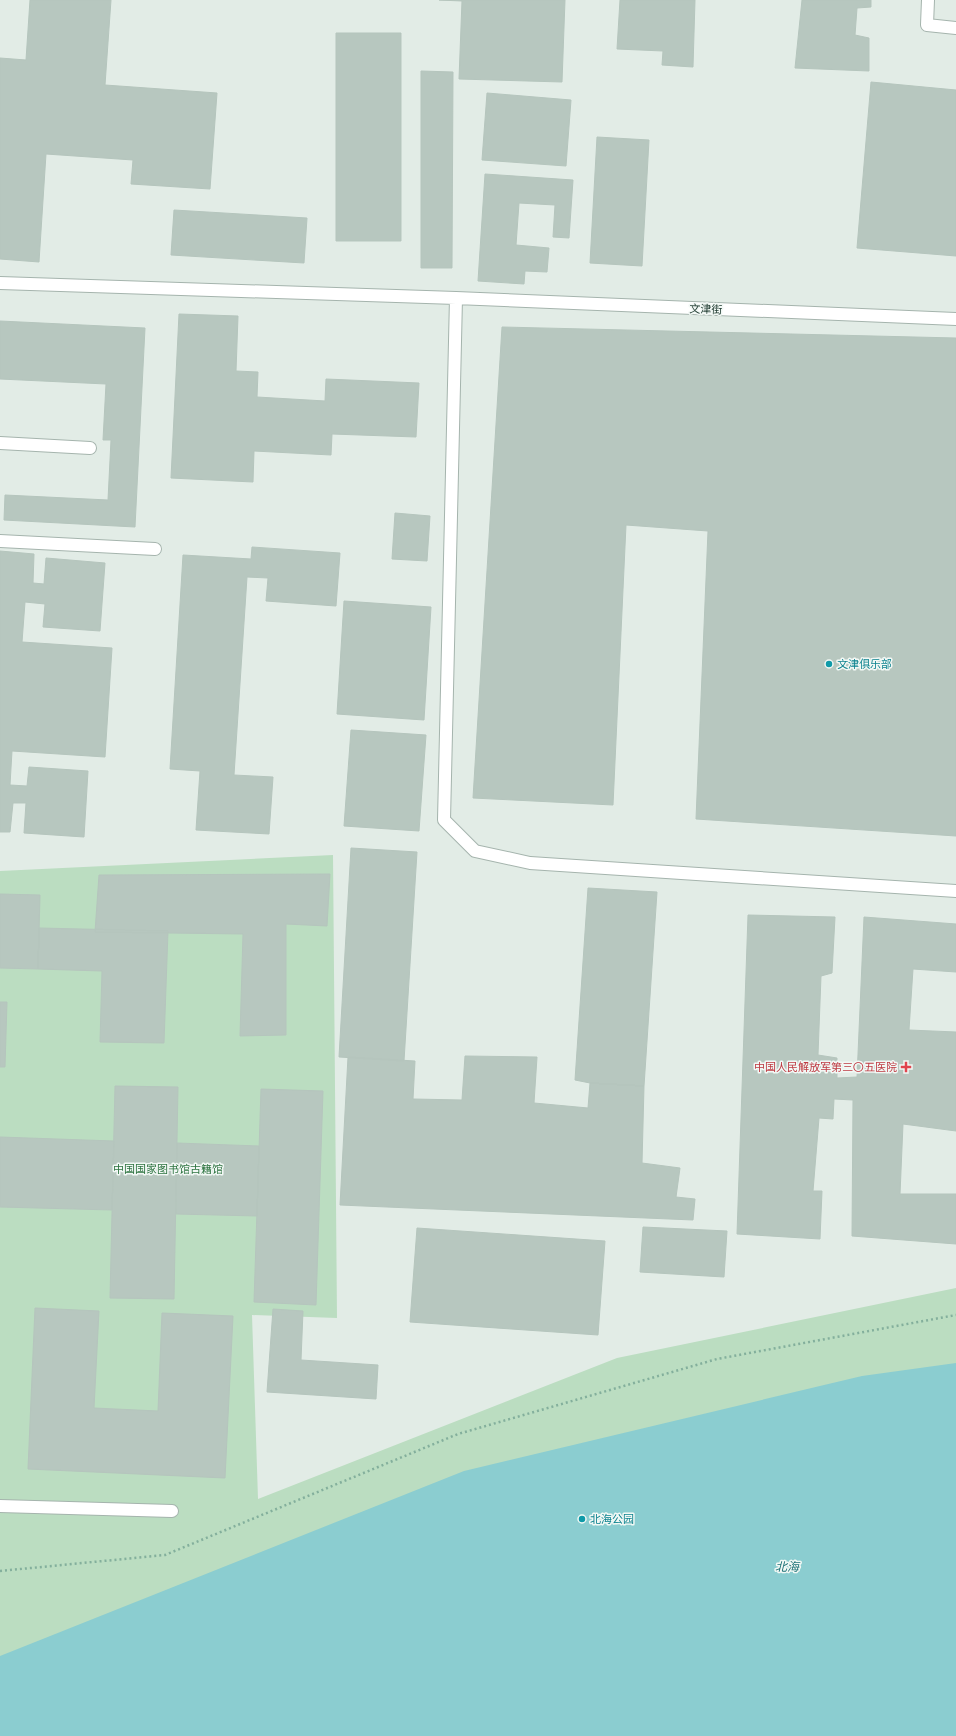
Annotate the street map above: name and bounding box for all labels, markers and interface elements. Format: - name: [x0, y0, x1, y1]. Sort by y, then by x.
- street label: 文津街: [689, 301, 723, 317]
- place label: 文津俱乐部: [837, 657, 892, 671]
- marker: 文津俱乐部: [824, 659, 834, 669]
- place label: 中国人民解放军第三〇五医院: [754, 1060, 897, 1074]
- marker: 中国人民解放军第三〇五医院: [900, 1061, 912, 1073]
- park label: 中国国家图书馆古籍馆: [113, 1162, 223, 1176]
- place label: 北海公园: [590, 1512, 634, 1526]
- marker: 北海公园: [577, 1514, 587, 1524]
- water label: 北海: [775, 1559, 801, 1574]

